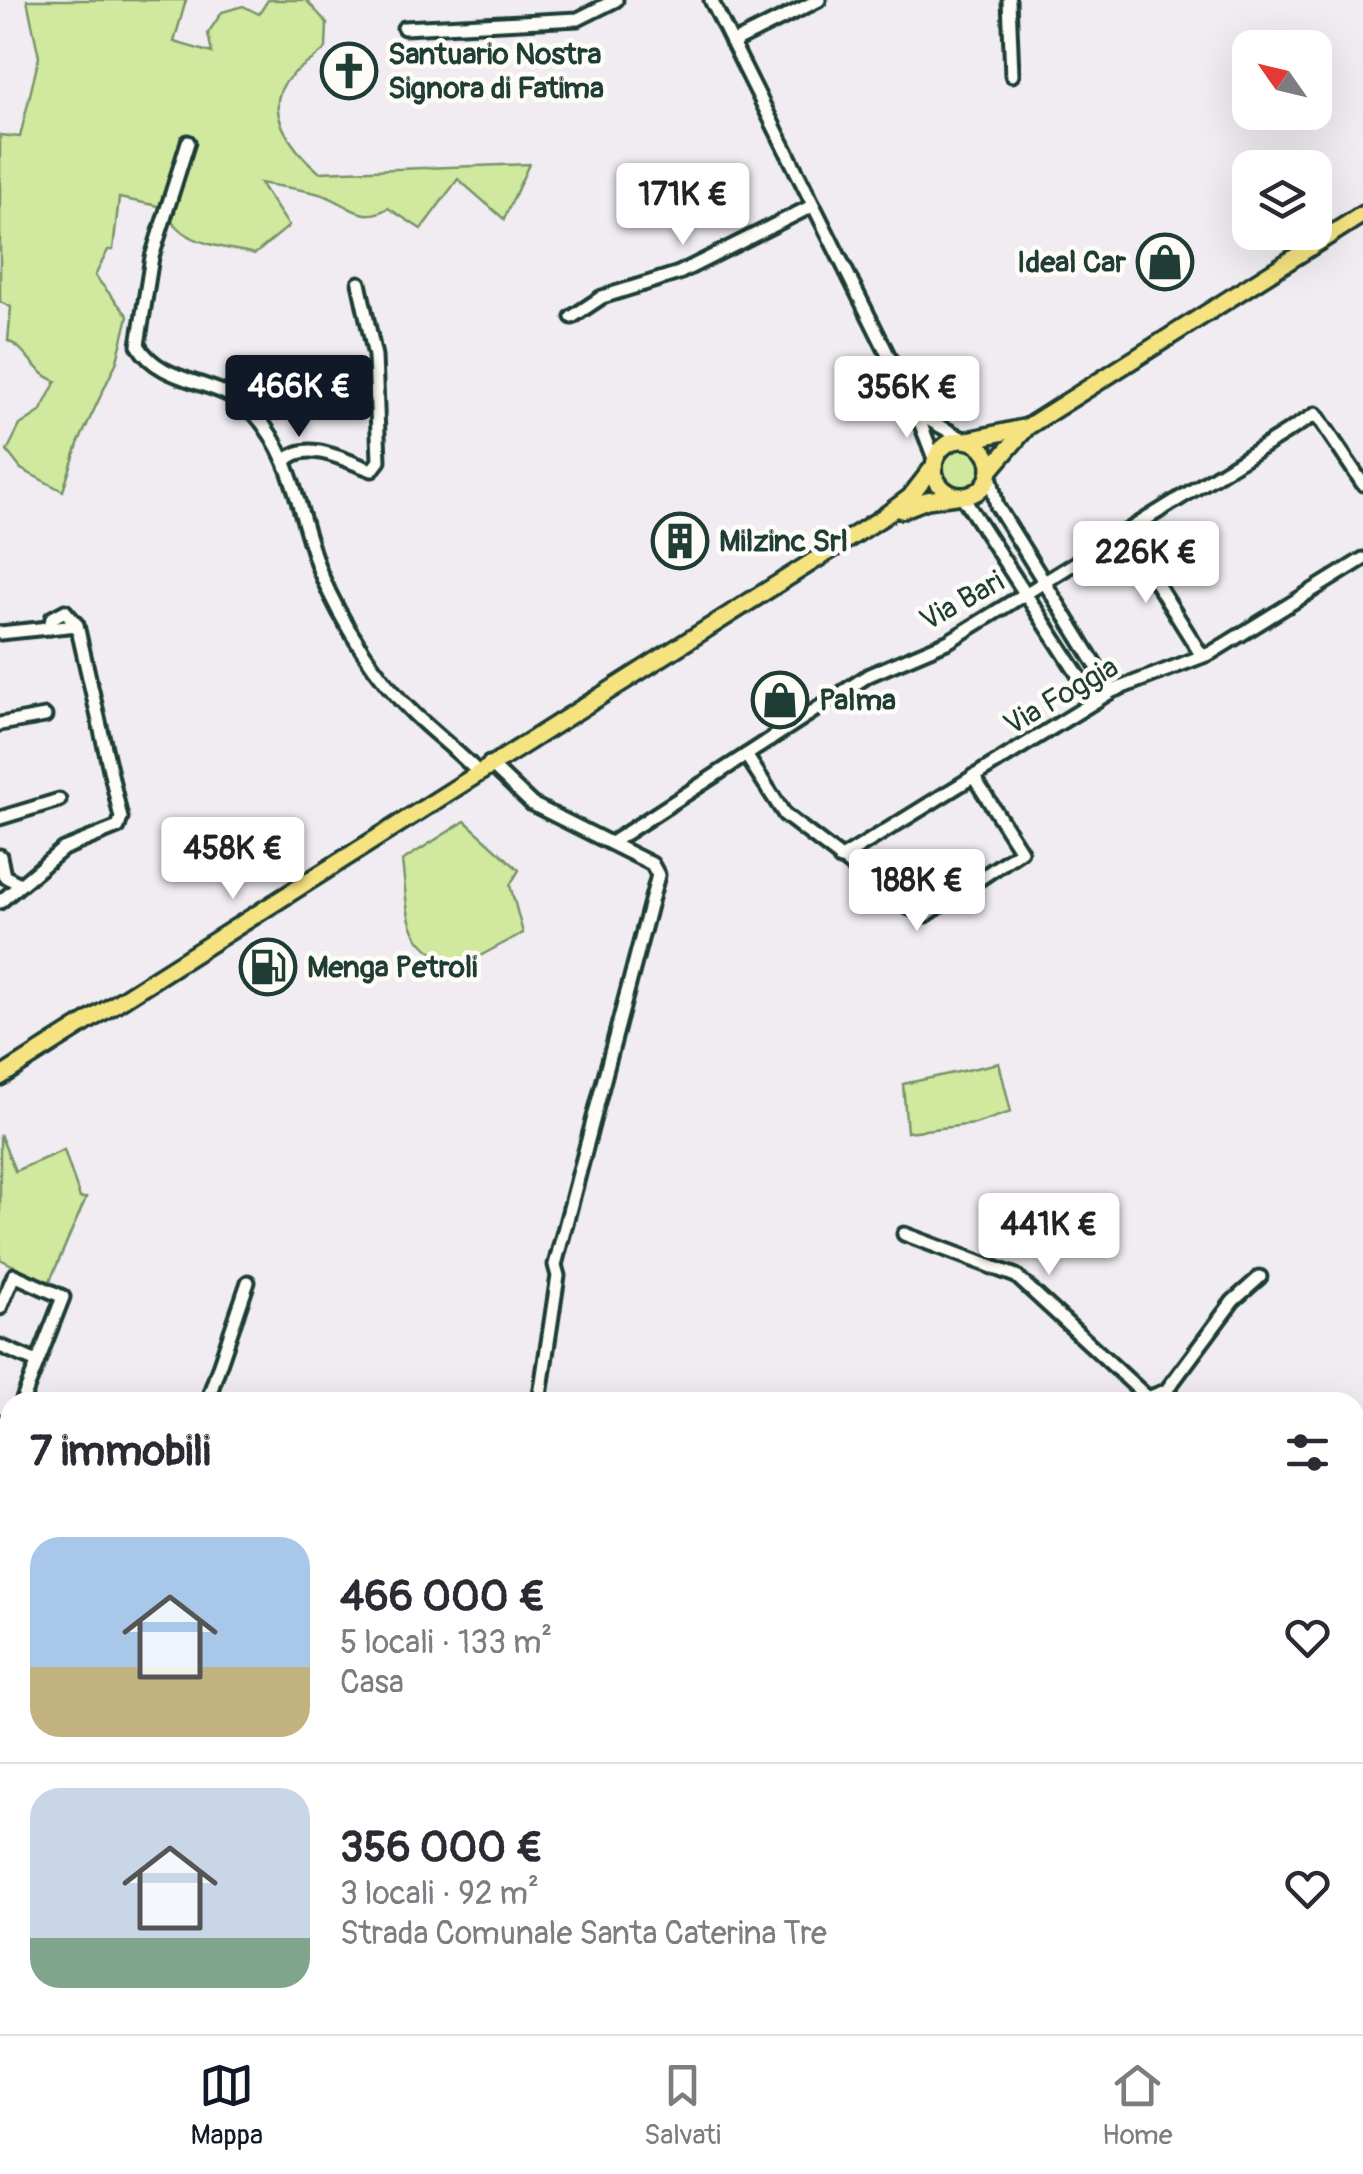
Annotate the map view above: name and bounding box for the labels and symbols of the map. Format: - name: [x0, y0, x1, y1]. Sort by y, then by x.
- north arrow: [1232, 30, 1332, 130]
- place label: Santuario Nostra Signora di Fatima: [388, 36, 604, 107]
- church icon: Santuario Nostra Signora di Fatima: [319, 41, 379, 101]
- pin: 171K €: [602, 163, 764, 248]
- shop icon: Ideal Car: [1135, 232, 1195, 292]
- place label: Ideal Car: [1017, 244, 1126, 281]
- pin: 466K €: [218, 355, 380, 440]
- pin: 356K €: [826, 356, 988, 441]
- building icon: Milzinc Srl: [650, 511, 710, 571]
- pin: 226K €: [1065, 521, 1227, 606]
- place label: Milzinc Srl: [719, 523, 848, 560]
- street label: Via Bari: [913, 563, 1011, 639]
- street label: Via Foggia: [997, 648, 1125, 744]
- shop icon: Palma: [750, 670, 810, 730]
- place label: Palma: [819, 682, 896, 719]
- pin: 458K €: [152, 817, 314, 902]
- pin: 188K €: [836, 849, 998, 934]
- fuel station icon: Menga Petroli: [238, 937, 298, 997]
- place label: Menga Petroli: [307, 949, 477, 986]
- pin: 441K €: [968, 1193, 1130, 1278]

